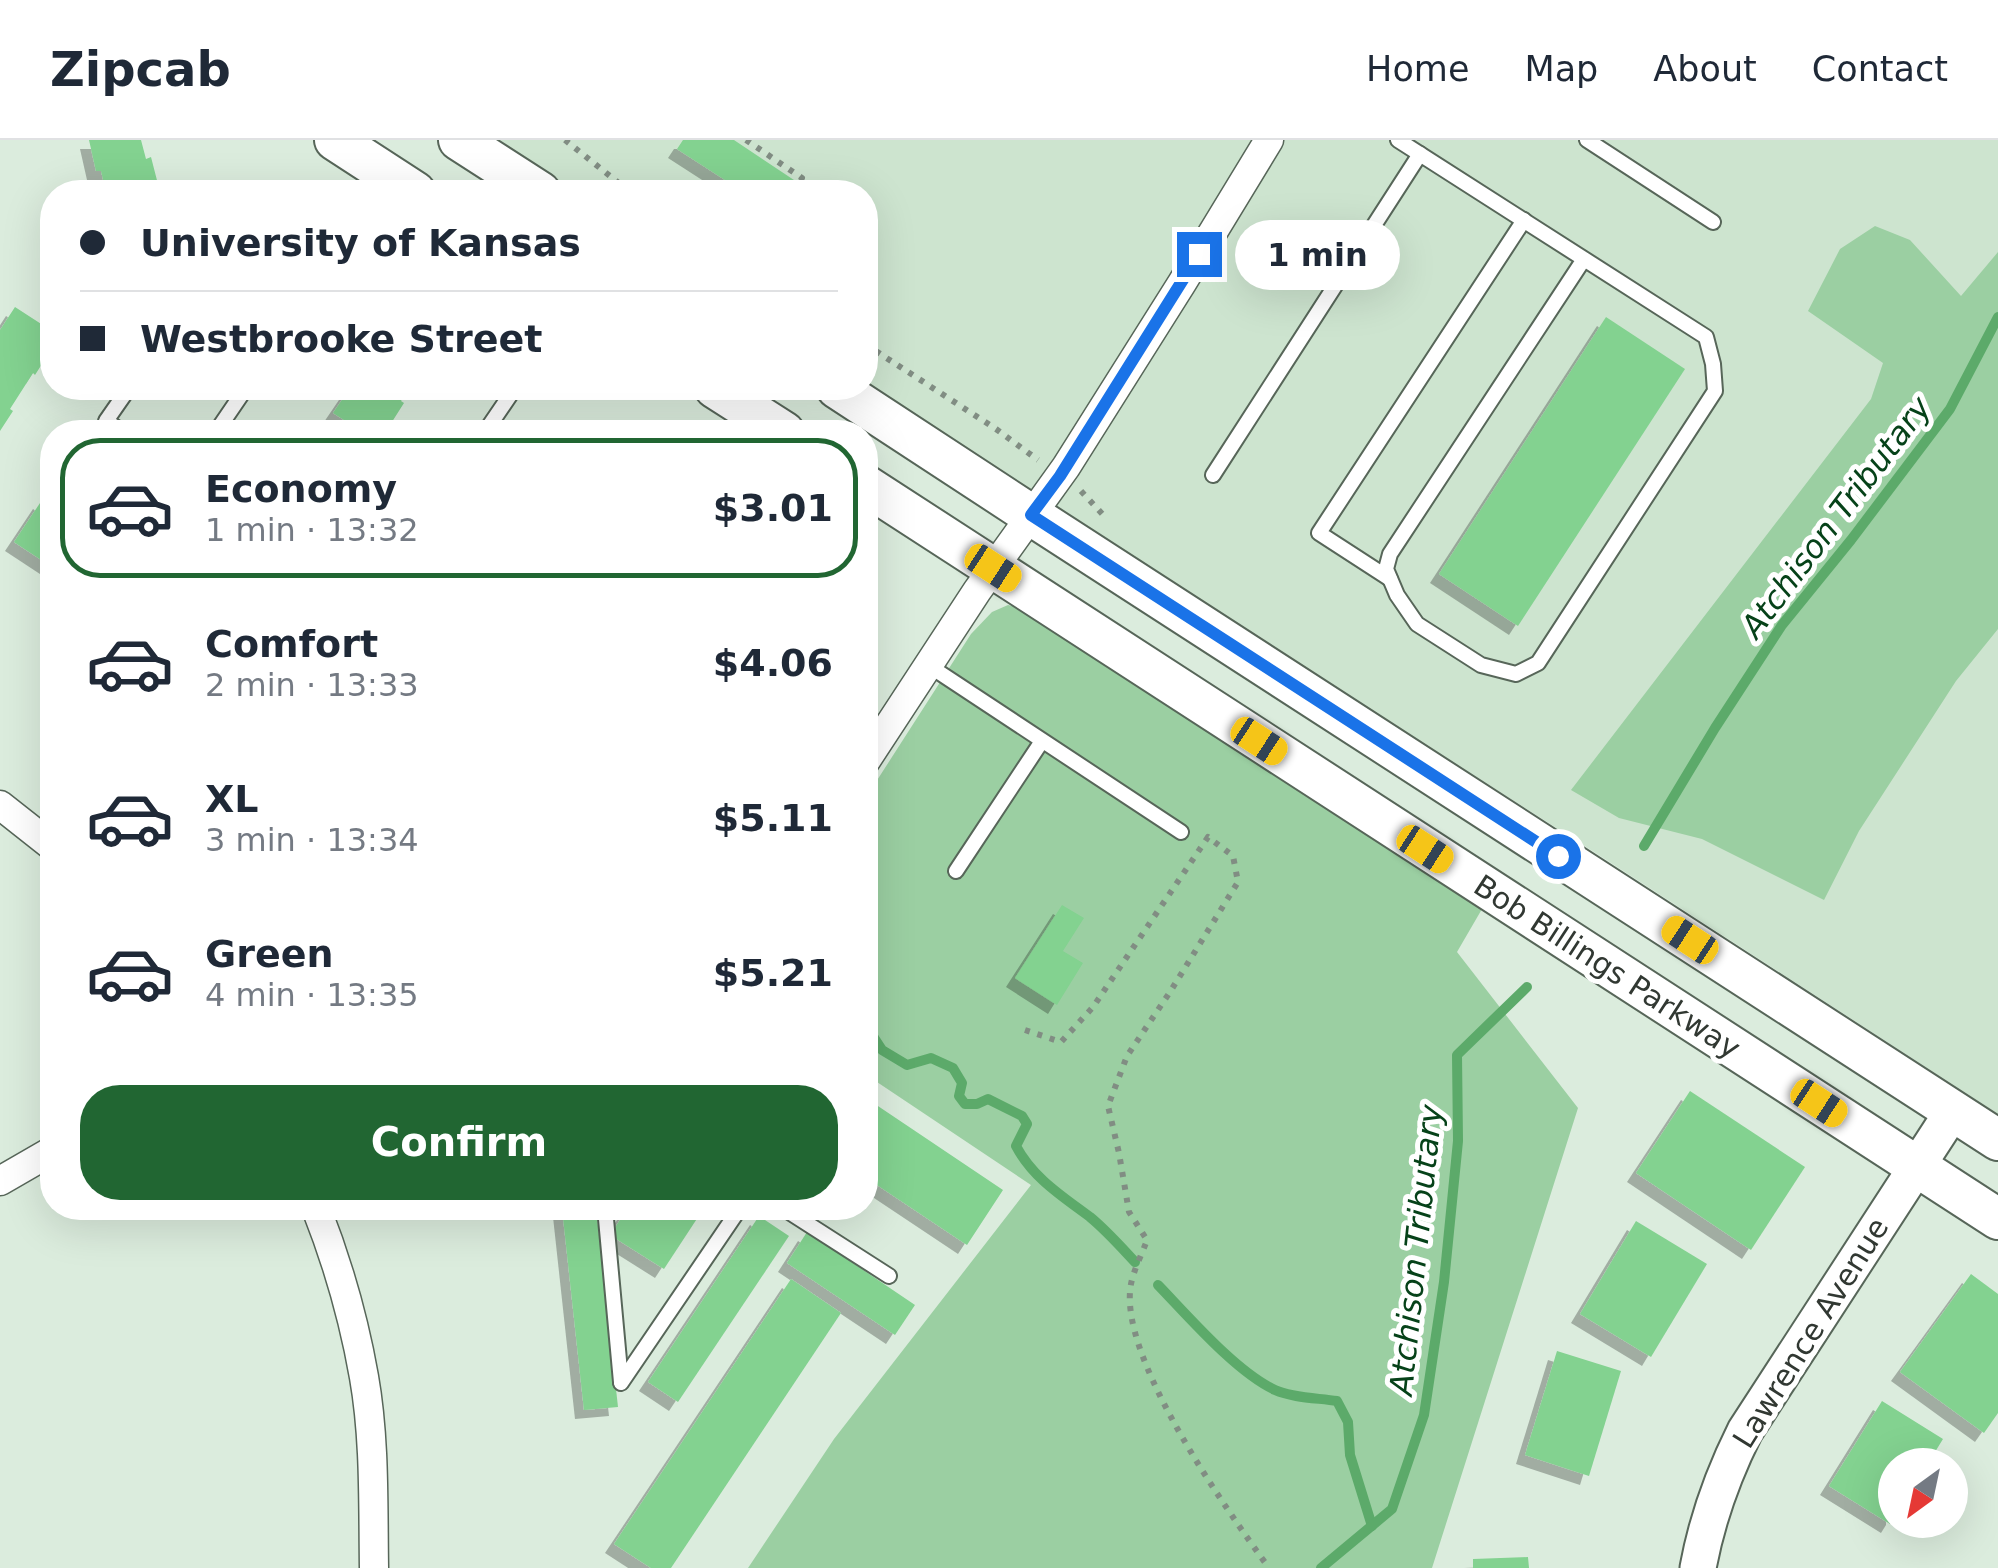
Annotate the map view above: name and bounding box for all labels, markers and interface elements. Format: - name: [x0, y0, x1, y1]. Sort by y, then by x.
- text: Zipcab: [50, 41, 231, 97]
- text: Home: [1366, 49, 1469, 89]
- text: Map: [1524, 49, 1598, 89]
- text: About: [1653, 49, 1757, 89]
- text: Contact: [1812, 49, 1948, 89]
- callout: 1 min: [1234, 219, 1399, 289]
- text: University of Kansas: [140, 221, 581, 265]
- route end: [1177, 232, 1222, 277]
- text: 1 min: [1267, 236, 1368, 274]
- text: Westbrooke Street: [140, 317, 543, 361]
- water label: Atchison Tributary: [1732, 388, 1940, 647]
- icon: car: [85, 463, 175, 553]
- text: Economy: [205, 467, 397, 511]
- text: $3.01: [713, 486, 833, 530]
- text: 1 min · 13:32: [205, 511, 419, 549]
- car: [960, 539, 1026, 597]
- icon: car: [85, 618, 175, 708]
- text: Comfort: [205, 622, 378, 666]
- text: $4.06: [713, 641, 833, 685]
- text: 2 min · 13:33: [205, 666, 419, 704]
- car: [1226, 712, 1292, 770]
- icon: car: [85, 773, 175, 863]
- text: XL: [205, 777, 259, 821]
- text: $5.11: [713, 796, 833, 840]
- car: [1392, 820, 1458, 878]
- text: 3 min · 13:34: [205, 821, 419, 859]
- route start: [1536, 834, 1581, 879]
- street label: Bob Billings Parkway: [1468, 867, 1747, 1066]
- car: [1657, 911, 1723, 969]
- icon: car: [85, 928, 175, 1018]
- text: Green: [205, 932, 334, 976]
- text: $5.21: [713, 951, 833, 995]
- text: 4 min · 13:35: [205, 976, 419, 1014]
- car: [1786, 1074, 1852, 1132]
- button: Confirm: [80, 1085, 838, 1200]
- water label: Atchison Tributary: [1382, 1102, 1450, 1399]
- street label: Lawrence Avenue: [1726, 1211, 1896, 1454]
- north arrow: [1878, 1448, 1968, 1538]
- map controls: [1878, 1448, 1968, 1538]

